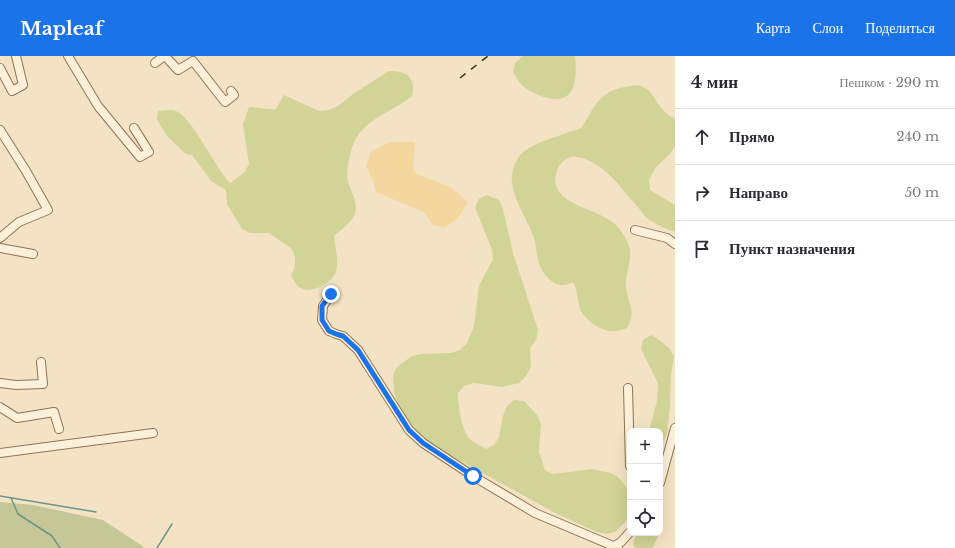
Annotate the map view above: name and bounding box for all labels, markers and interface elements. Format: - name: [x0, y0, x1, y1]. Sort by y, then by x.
- text: Mapleaf: [20, 17, 103, 40]
- text: Карта: [756, 19, 790, 37]
- text: Слои: [812, 19, 843, 37]
- text: Поделиться: [865, 19, 935, 37]
- text: 4 мин: [691, 72, 738, 93]
- text: Пешком · 290 m: [839, 74, 939, 91]
- icon: ahead: [691, 126, 713, 148]
- text: Прямо: [729, 127, 775, 146]
- text: 240 m: [896, 128, 939, 145]
- icon: right: [691, 182, 713, 204]
- text: Направо: [729, 183, 788, 202]
- text: 50 m: [905, 184, 939, 201]
- icon: arrive: [691, 238, 713, 260]
- text: Пункт назначения: [729, 239, 855, 258]
- route end: [322, 285, 340, 303]
- map controls: [627, 428, 663, 536]
- button: +: [627, 428, 663, 464]
- button: −: [627, 464, 663, 500]
- route start: [464, 467, 482, 485]
- button: locate: [627, 500, 663, 536]

